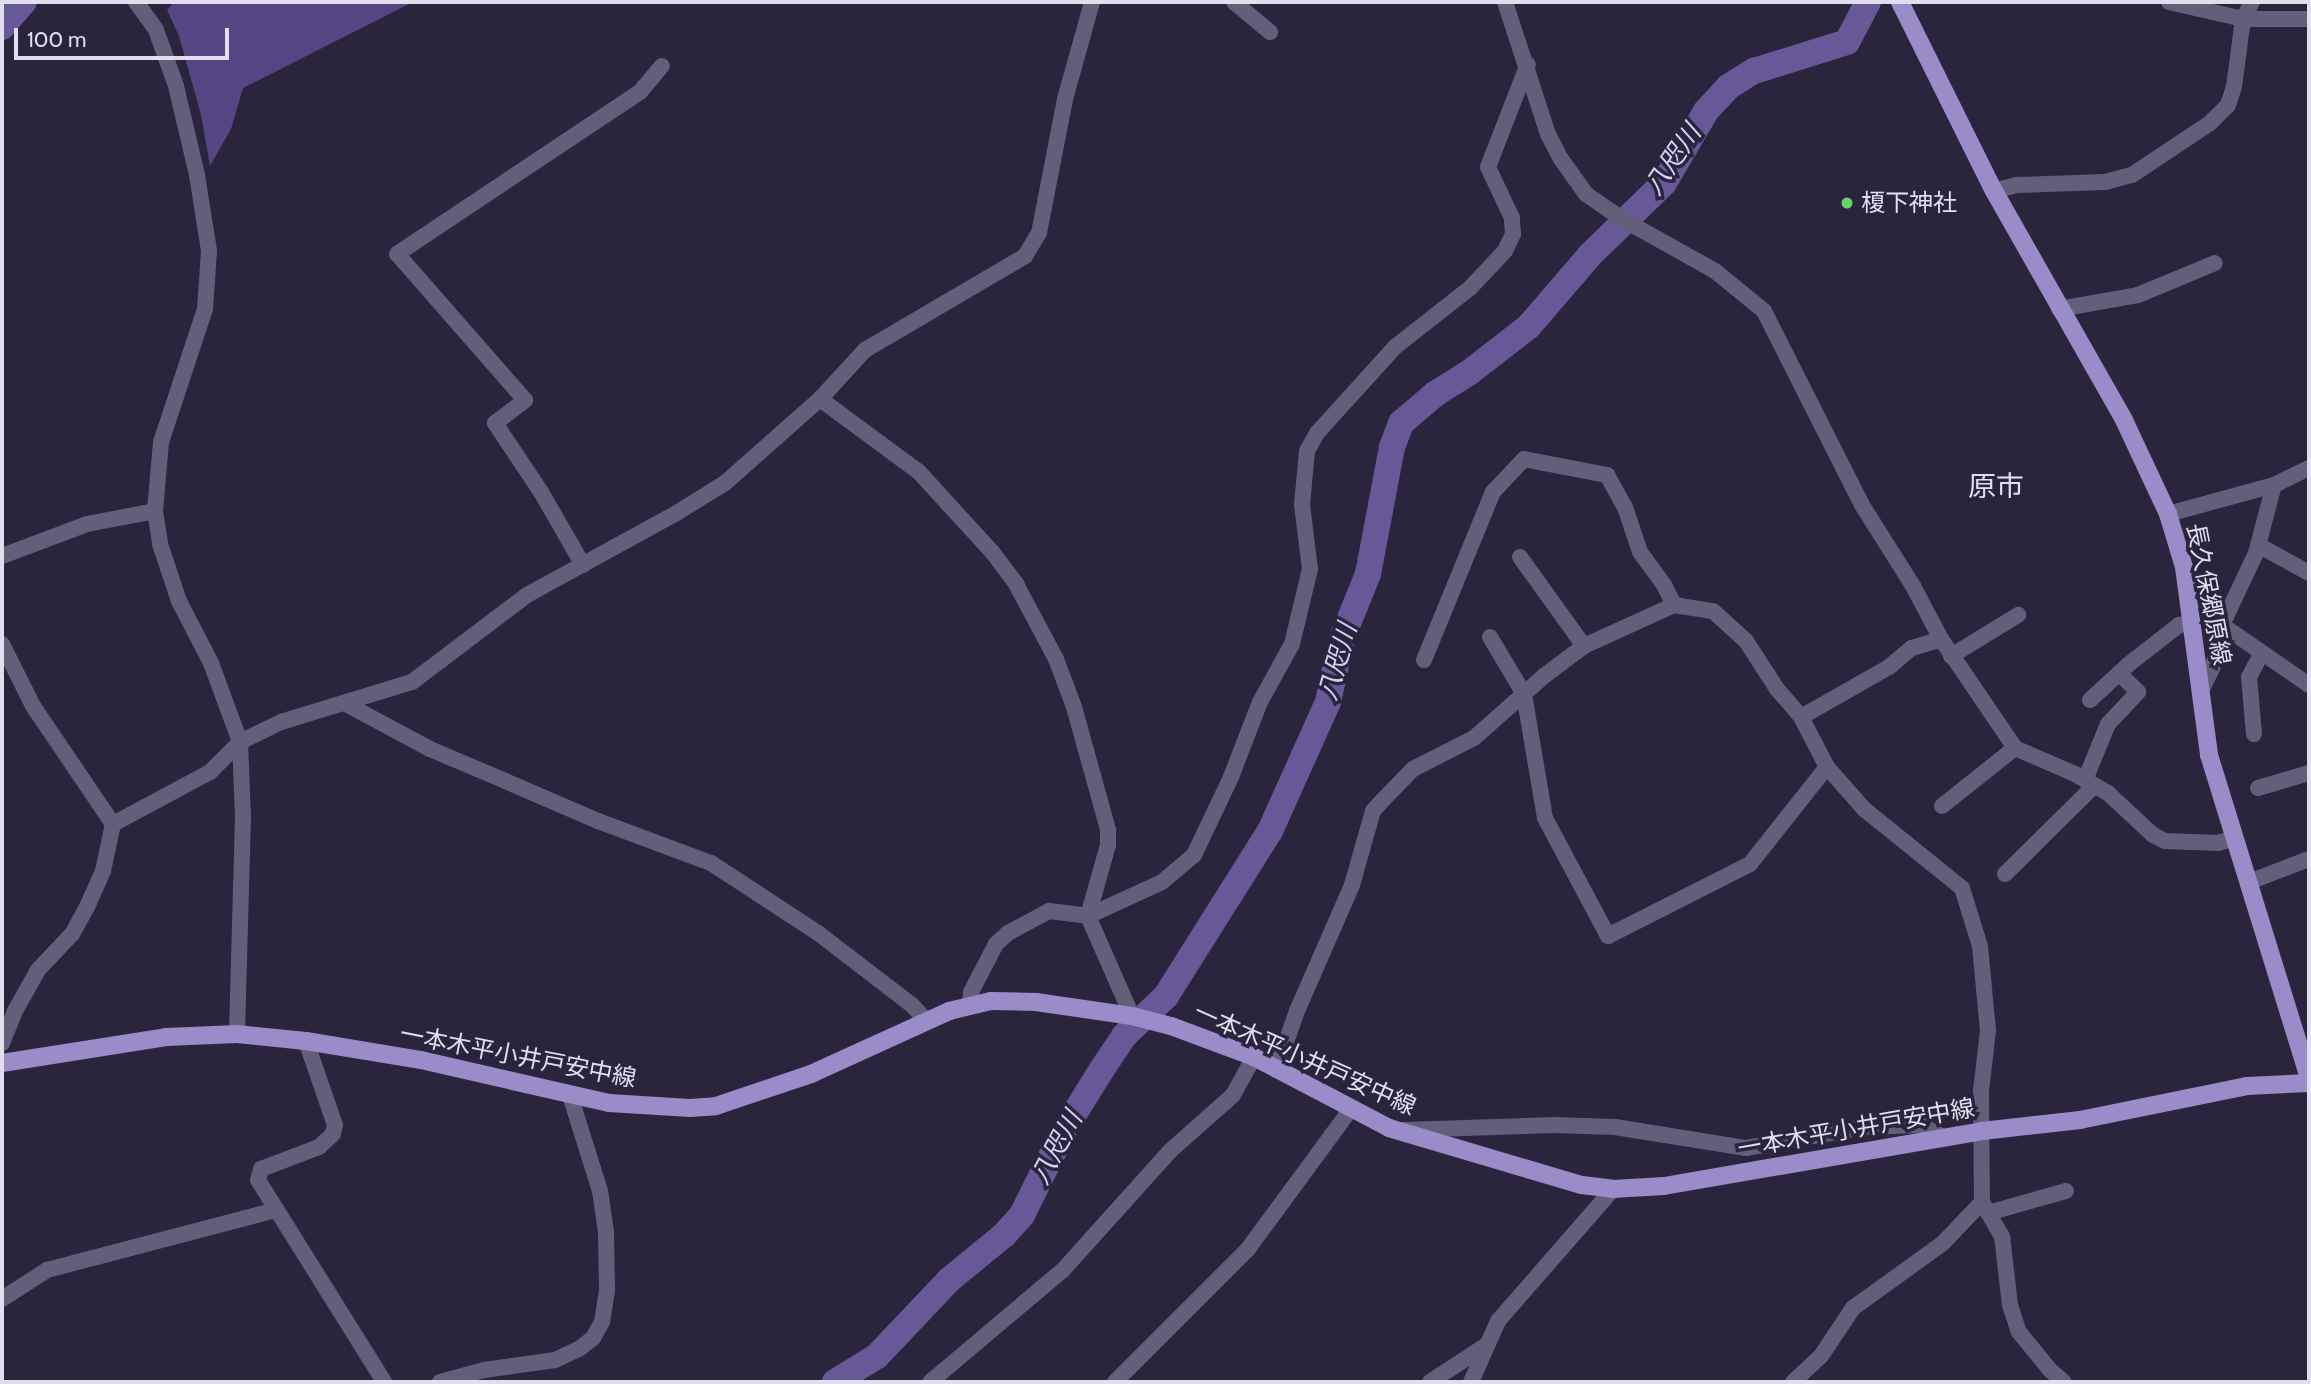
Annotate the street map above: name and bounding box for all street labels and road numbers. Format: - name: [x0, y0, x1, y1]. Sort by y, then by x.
- street label: 長久保郷原線: [2181, 521, 2237, 667]
- street label: 一本木平小井戸安中線: [1190, 997, 1420, 1121]
- street label: 一本木平小井戸安中線: [397, 1019, 639, 1093]
- street label: 一本木平小井戸安中線: [1735, 1093, 1977, 1163]

